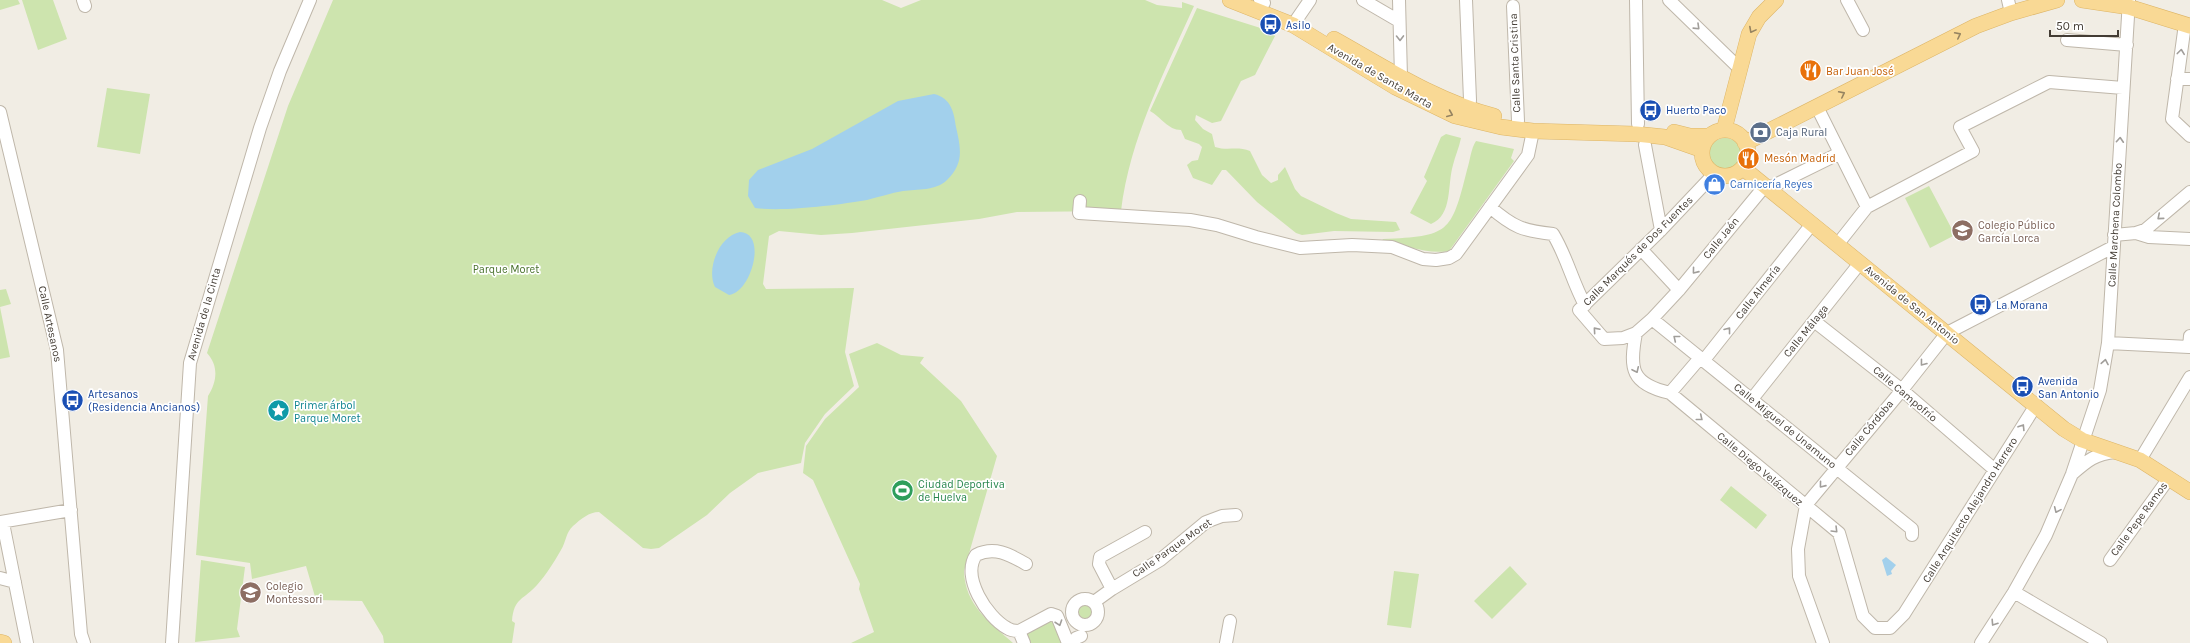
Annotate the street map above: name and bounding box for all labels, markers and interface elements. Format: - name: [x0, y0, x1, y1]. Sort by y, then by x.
- bus stop icon: Asilo: [1258, 12, 1284, 38]
- scale bar: [2050, 12, 2118, 38]
- street label: Calle Santa Cristina: [1507, 13, 1523, 113]
- place label: Asilo: [1286, 19, 1310, 32]
- text: 50 m: [2056, 19, 2084, 33]
- one-way arrow: [1692, 22, 1700, 30]
- one-way arrow: [1749, 26, 1757, 33]
- one-way arrow: [1954, 32, 1962, 40]
- one-way arrow: [1396, 35, 1404, 41]
- street label: Avenida de Santa Marta: [1325, 41, 1435, 111]
- one-way arrow: [2176, 49, 2185, 55]
- restaurant icon: Bar Juan José: [1798, 58, 1824, 84]
- place label: Bar Juan José: [1826, 65, 1894, 78]
- one-way arrow: [1838, 91, 1846, 99]
- bus stop icon: Huerto Paco: [1638, 97, 1664, 123]
- place label: Huerto Paco: [1666, 104, 1726, 117]
- one-way arrow: [1446, 109, 1453, 117]
- bank icon: Caja Rural: [1747, 119, 1773, 145]
- place label: Caja Rural: [1776, 126, 1827, 139]
- one-way arrow: [2115, 137, 2124, 143]
- restaurant icon: Mesón Madrid: [1736, 145, 1762, 171]
- place label: Mesón Madrid: [1764, 152, 1836, 165]
- street label: Calle Marchena Colombo: [2105, 162, 2125, 288]
- shop icon: Carnicería Reyes: [1702, 171, 1728, 197]
- place label: Carnicería Reyes: [1730, 178, 1813, 191]
- street label: Calle Marqués de Dos Fuentes: [1580, 193, 1696, 309]
- one-way arrow: [2157, 213, 2165, 220]
- street label: Calle Jaén: [1700, 214, 1742, 262]
- school or university icon: Colegio Público García Lorca: [1950, 218, 1976, 244]
- place label: Colegio Público García Lorca: [1978, 219, 2055, 245]
- street label: Calle Almería: [1733, 262, 1783, 322]
- park label: Parque Moret: [473, 263, 539, 276]
- street label: Avenida de San Antonio: [1862, 263, 1962, 347]
- street label: Avenida de la Cinta: [185, 266, 223, 362]
- one-way arrow: [1692, 266, 1699, 273]
- street label: Calle Artesanos: [36, 285, 64, 363]
- bus stop icon: La Morana: [1968, 292, 1994, 318]
- place label: La Morana: [1996, 299, 2048, 312]
- street label: Calle Málaga: [1781, 302, 1831, 360]
- one-way arrow: [1593, 327, 1600, 335]
- one-way arrow: [1723, 327, 1730, 334]
- one-way arrow: [1674, 336, 1681, 343]
- one-way arrow: [1920, 359, 1927, 366]
- one-way arrow: [2100, 359, 2109, 365]
- street label: Calle Campofrío: [1870, 363, 1940, 425]
- one-way arrow: [1631, 366, 1639, 374]
- bus stop icon: Avenida San Antonio: [2010, 374, 2036, 400]
- place label: Avenida San Antonio: [2038, 375, 2099, 401]
- street label: Calle Miguel de Unamuno: [1731, 381, 1839, 471]
- bus stop icon: Artesanos (Residencia Ancianos): [60, 387, 86, 413]
- place label: Artesanos (Residencia Ancianos): [88, 388, 200, 414]
- street label: Calle Córdoba: [1842, 397, 1896, 459]
- place icon: Primer árbol Parque Moret: [265, 398, 291, 424]
- place label: Primer árbol Parque Moret: [294, 399, 361, 425]
- one-way arrow: [1696, 413, 1703, 420]
- one-way arrow: [2017, 424, 2025, 431]
- street label: Calle Diego Velázquez: [1714, 429, 1806, 509]
- street label: Calle Arquitecto Alejandro Herrero: [1920, 435, 2020, 585]
- sports icon: Ciudad Deportiva de Huelva: [890, 477, 916, 503]
- place label: Ciudad Deportiva de Huelva: [918, 478, 1005, 504]
- street label: Calle Pepe Ramos: [2108, 479, 2170, 559]
- one-way arrow: [1819, 480, 1826, 487]
- one-way arrow: [2054, 505, 2062, 513]
- street label: Calle Parque Moret: [1130, 516, 1214, 580]
- one-way arrow: [1830, 525, 1838, 533]
- school or university icon: Colegio Montessori: [238, 579, 264, 605]
- place label: Colegio Montessori: [266, 580, 323, 606]
- one-way arrow: [1054, 619, 1063, 626]
- one-way arrow: [1991, 619, 1999, 626]

